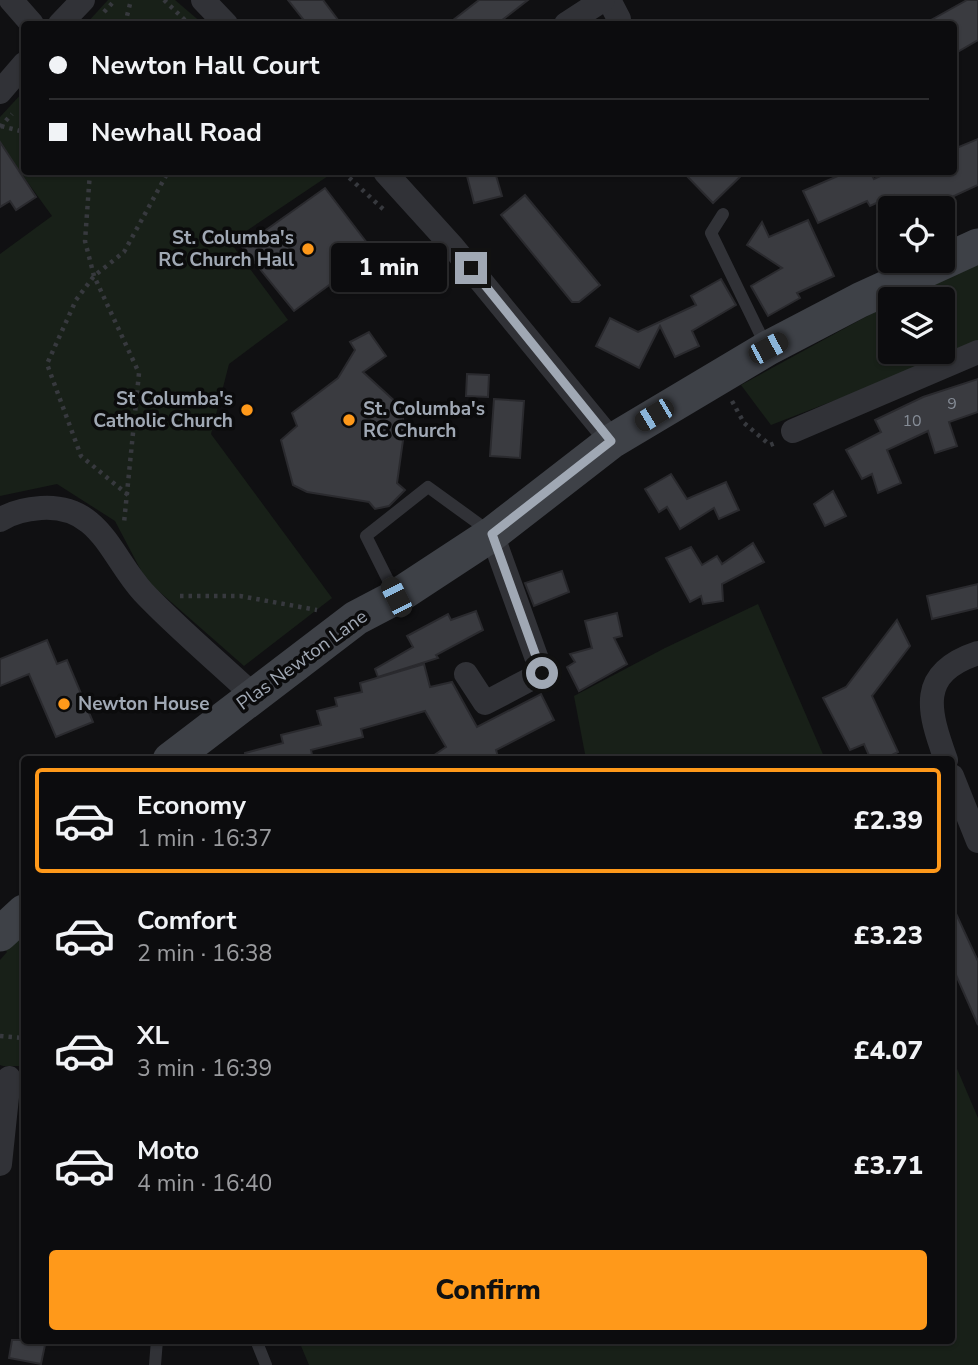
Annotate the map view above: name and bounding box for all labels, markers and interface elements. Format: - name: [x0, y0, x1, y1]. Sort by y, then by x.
- text: Newton Hall Court: [91, 48, 320, 83]
- text: Newhall Road: [91, 115, 262, 150]
- map controls: [878, 196, 955, 364]
- button: locate: [878, 196, 955, 273]
- place label: St. Columba's RC Church Hall: [158, 225, 294, 273]
- marker: St. Columba's RC Church Hall: [300, 241, 316, 257]
- callout: 1 min: [331, 244, 447, 292]
- text: 1 min: [359, 252, 419, 283]
- route end: [455, 252, 487, 284]
- button: layers: [878, 287, 955, 364]
- car: [745, 329, 792, 367]
- place label: St Columba's Catholic Church: [93, 386, 233, 434]
- house number: 9: [947, 393, 957, 415]
- car: [631, 395, 678, 435]
- place label: St. Columba's RC Church: [363, 396, 485, 444]
- marker: St Columba's Catholic Church: [239, 402, 255, 418]
- house number: 10: [902, 410, 922, 432]
- marker: St. Columba's RC Church: [341, 412, 357, 428]
- car: [378, 574, 415, 620]
- street label: Plas Newton Lane: [231, 604, 373, 716]
- route start: [526, 657, 558, 689]
- place label: Newton House: [78, 691, 209, 717]
- marker: Newton House: [56, 696, 72, 712]
- text: Economy: [137, 788, 246, 823]
- icon: car: [53, 789, 116, 852]
- text: £2.39: [854, 803, 923, 838]
- text: 1 min · 16:37: [137, 823, 272, 854]
- text: Comfort: [137, 903, 237, 938]
- icon: car: [53, 904, 116, 967]
- text: £3.23: [854, 918, 923, 953]
- text: 2 min · 16:38: [137, 938, 272, 969]
- text: XL: [137, 1018, 169, 1053]
- icon: car: [53, 1019, 116, 1082]
- text: £4.07: [854, 1033, 923, 1068]
- text: 3 min · 16:39: [137, 1053, 272, 1084]
- text: Moto: [137, 1133, 199, 1168]
- icon: car: [53, 1134, 116, 1197]
- text: £3.71: [854, 1148, 923, 1183]
- text: 4 min · 16:40: [137, 1168, 272, 1199]
- button: Confirm: [49, 1250, 927, 1330]

